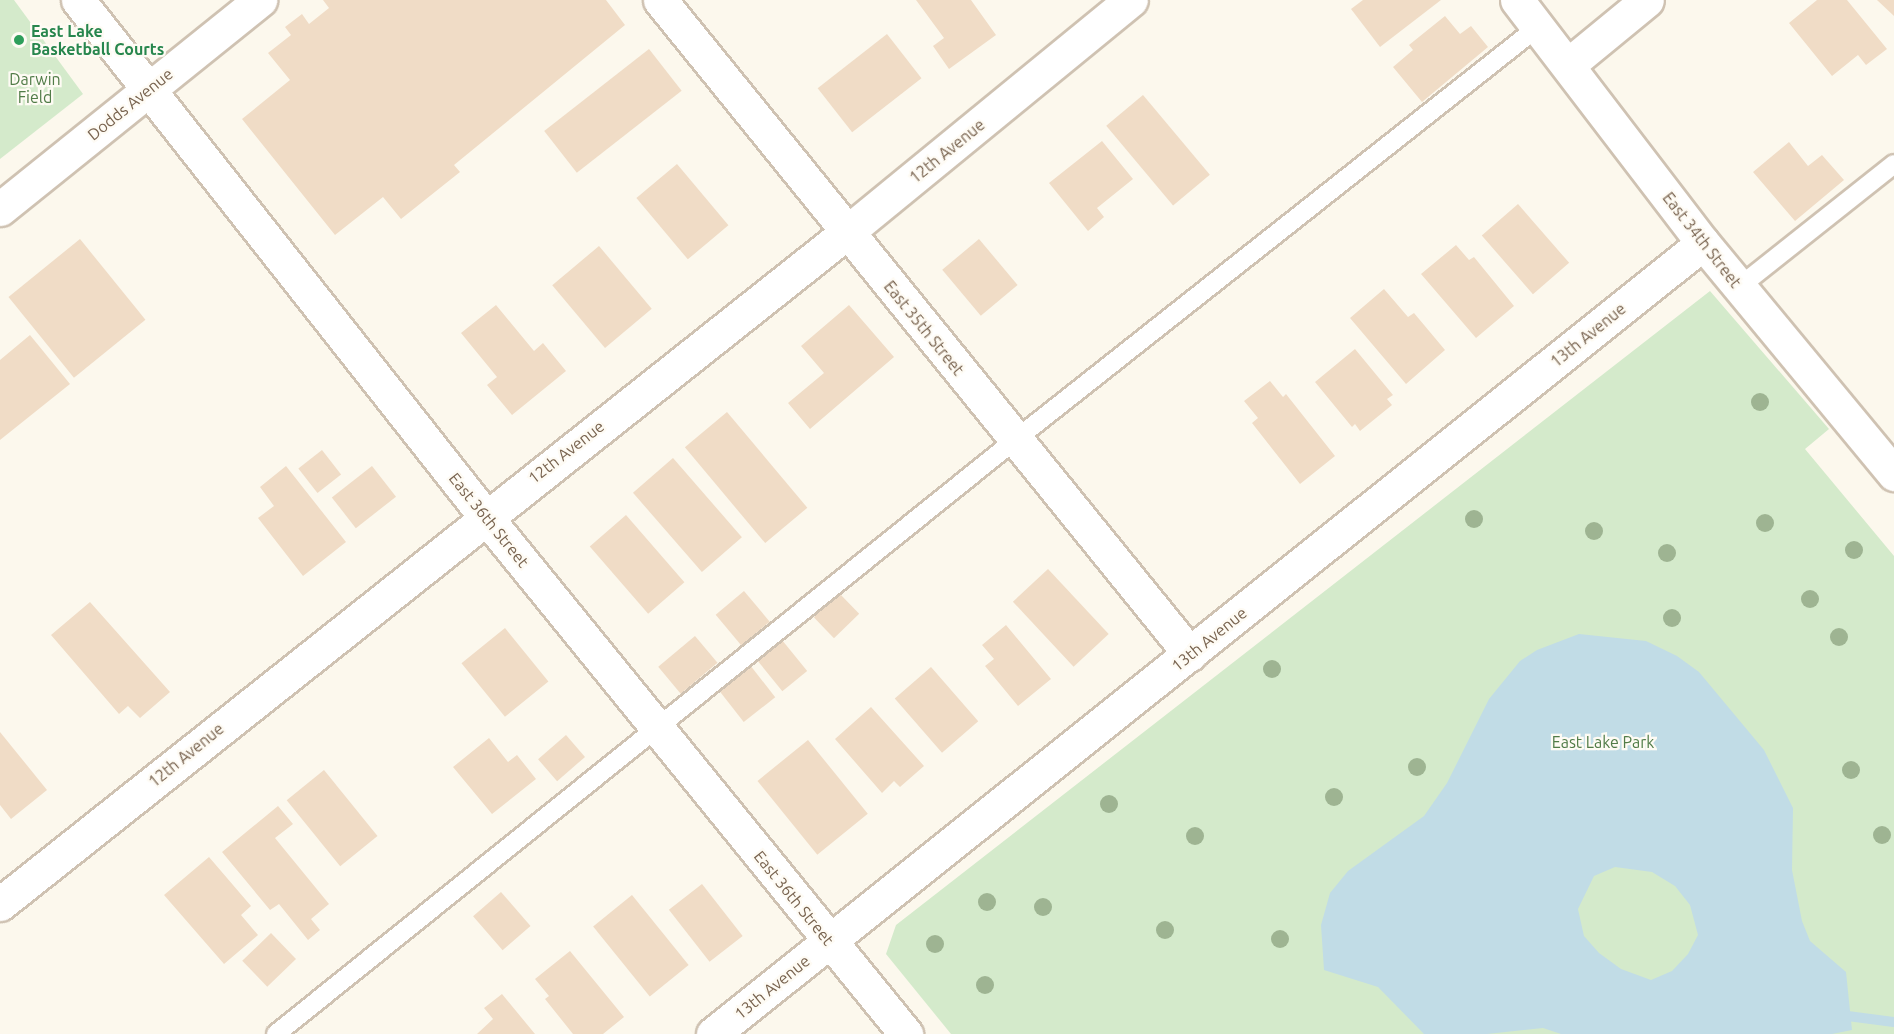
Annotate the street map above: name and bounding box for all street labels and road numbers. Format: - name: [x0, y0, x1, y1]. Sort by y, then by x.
- street label: Dodds Avenue: [84, 64, 176, 144]
- street label: 12th Avenue: [906, 115, 988, 187]
- street label: East 34th Street: [1659, 188, 1745, 292]
- street label: East 35th Street: [880, 277, 968, 379]
- street label: 13th Avenue: [1547, 299, 1629, 371]
- street label: 12th Avenue: [524, 416, 608, 488]
- street label: East 36th Street: [445, 469, 533, 571]
- street label: 13th Avenue: [1168, 603, 1250, 675]
- street label: 12th Avenue: [145, 719, 227, 791]
- street label: East 36th Street: [750, 847, 838, 949]
- street label: 13th Avenue: [731, 951, 813, 1023]

